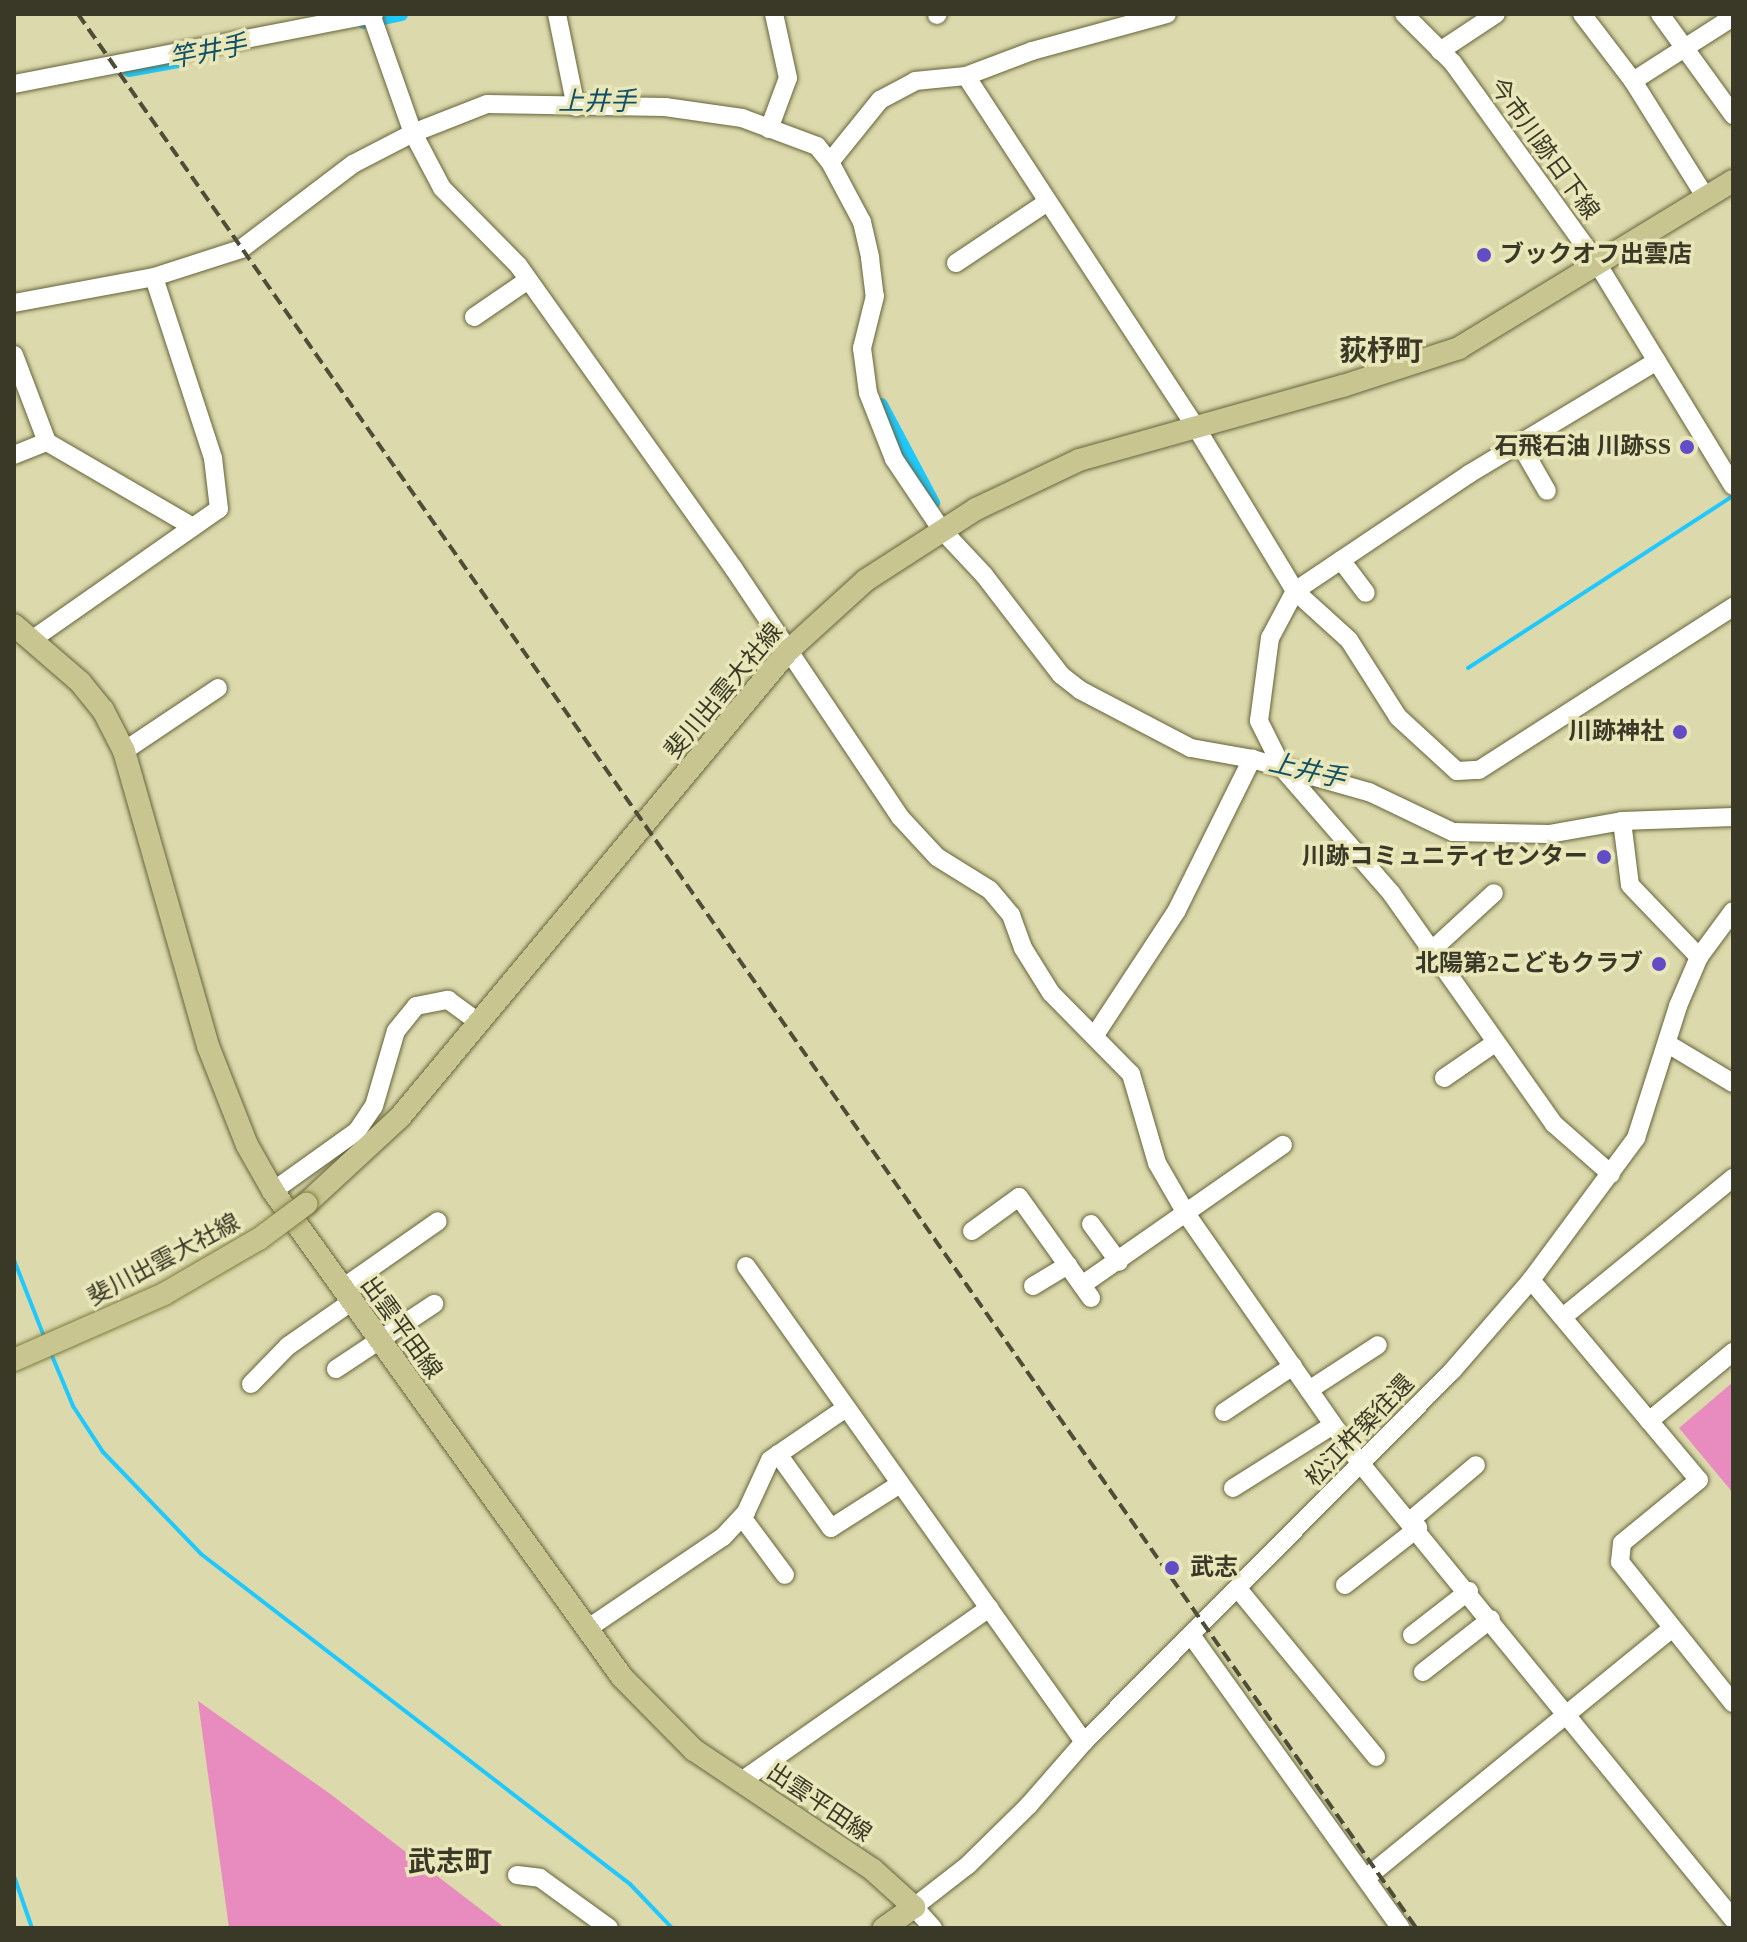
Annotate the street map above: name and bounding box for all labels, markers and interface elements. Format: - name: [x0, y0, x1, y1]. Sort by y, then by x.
- water label: 竿井手: [167, 29, 249, 75]
- street label: 今市川跡日下線: [1483, 73, 1605, 225]
- water label: 上井手: [558, 86, 636, 118]
- place label: ブックオフ出雲店: [1500, 241, 1692, 269]
- marker: ブックオフ出雲店: [1475, 246, 1493, 264]
- district label: 荻杼町: [1339, 334, 1423, 368]
- place label: 石飛石油 川跡SS: [1494, 433, 1671, 461]
- marker: 石飛石油 川跡SS: [1678, 438, 1696, 456]
- street label: 斐川出雲大社線: [659, 617, 789, 765]
- place label: 川跡神社: [1568, 718, 1664, 746]
- marker: 川跡神社: [1671, 723, 1689, 741]
- water label: 上井手: [1265, 747, 1349, 795]
- place label: 川跡コミュニティセンター: [1300, 843, 1588, 871]
- marker: 川跡コミュニティセンター: [1595, 848, 1613, 866]
- place label: 北陽第2こどもクラブ: [1415, 950, 1643, 978]
- marker: 北陽第2こどもクラブ: [1650, 955, 1668, 973]
- street label: 斐川出雲大社線: [83, 1208, 245, 1312]
- street label: 出雲平田線: [354, 1271, 448, 1385]
- street label: 松江杵築往還: [1300, 1369, 1420, 1493]
- place label: 武志: [1190, 1554, 1238, 1582]
- marker: 武志: [1161, 1557, 1183, 1579]
- street label: 出雲平田線: [761, 1758, 877, 1848]
- district label: 武志町: [408, 1845, 492, 1879]

